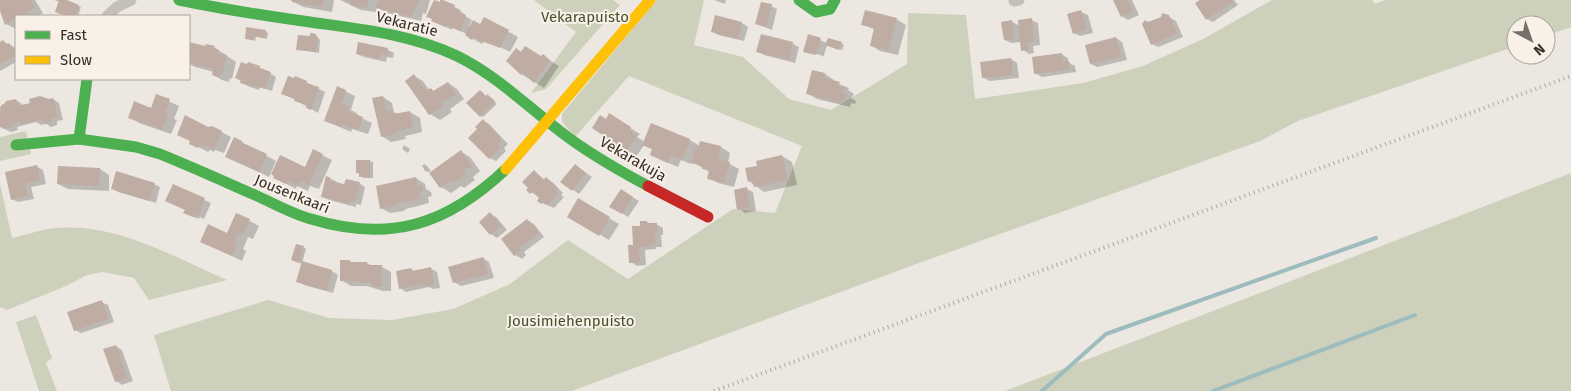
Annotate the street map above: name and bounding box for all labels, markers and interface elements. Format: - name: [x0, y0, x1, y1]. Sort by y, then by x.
- street label: Vekaratie: [374, 8, 440, 40]
- park label: Vekarapuisto: [541, 8, 629, 26]
- legend: [15, 15, 190, 80]
- north arrow: [1506, 15, 1556, 65]
- text: Fast: [60, 26, 87, 44]
- text: N: [1530, 40, 1548, 59]
- text: Slow: [60, 51, 92, 69]
- street label: Vekarakuja: [597, 133, 669, 185]
- street label: Jousenkaari: [252, 171, 332, 217]
- park label: Jousimiehenpuisto: [507, 312, 635, 330]

